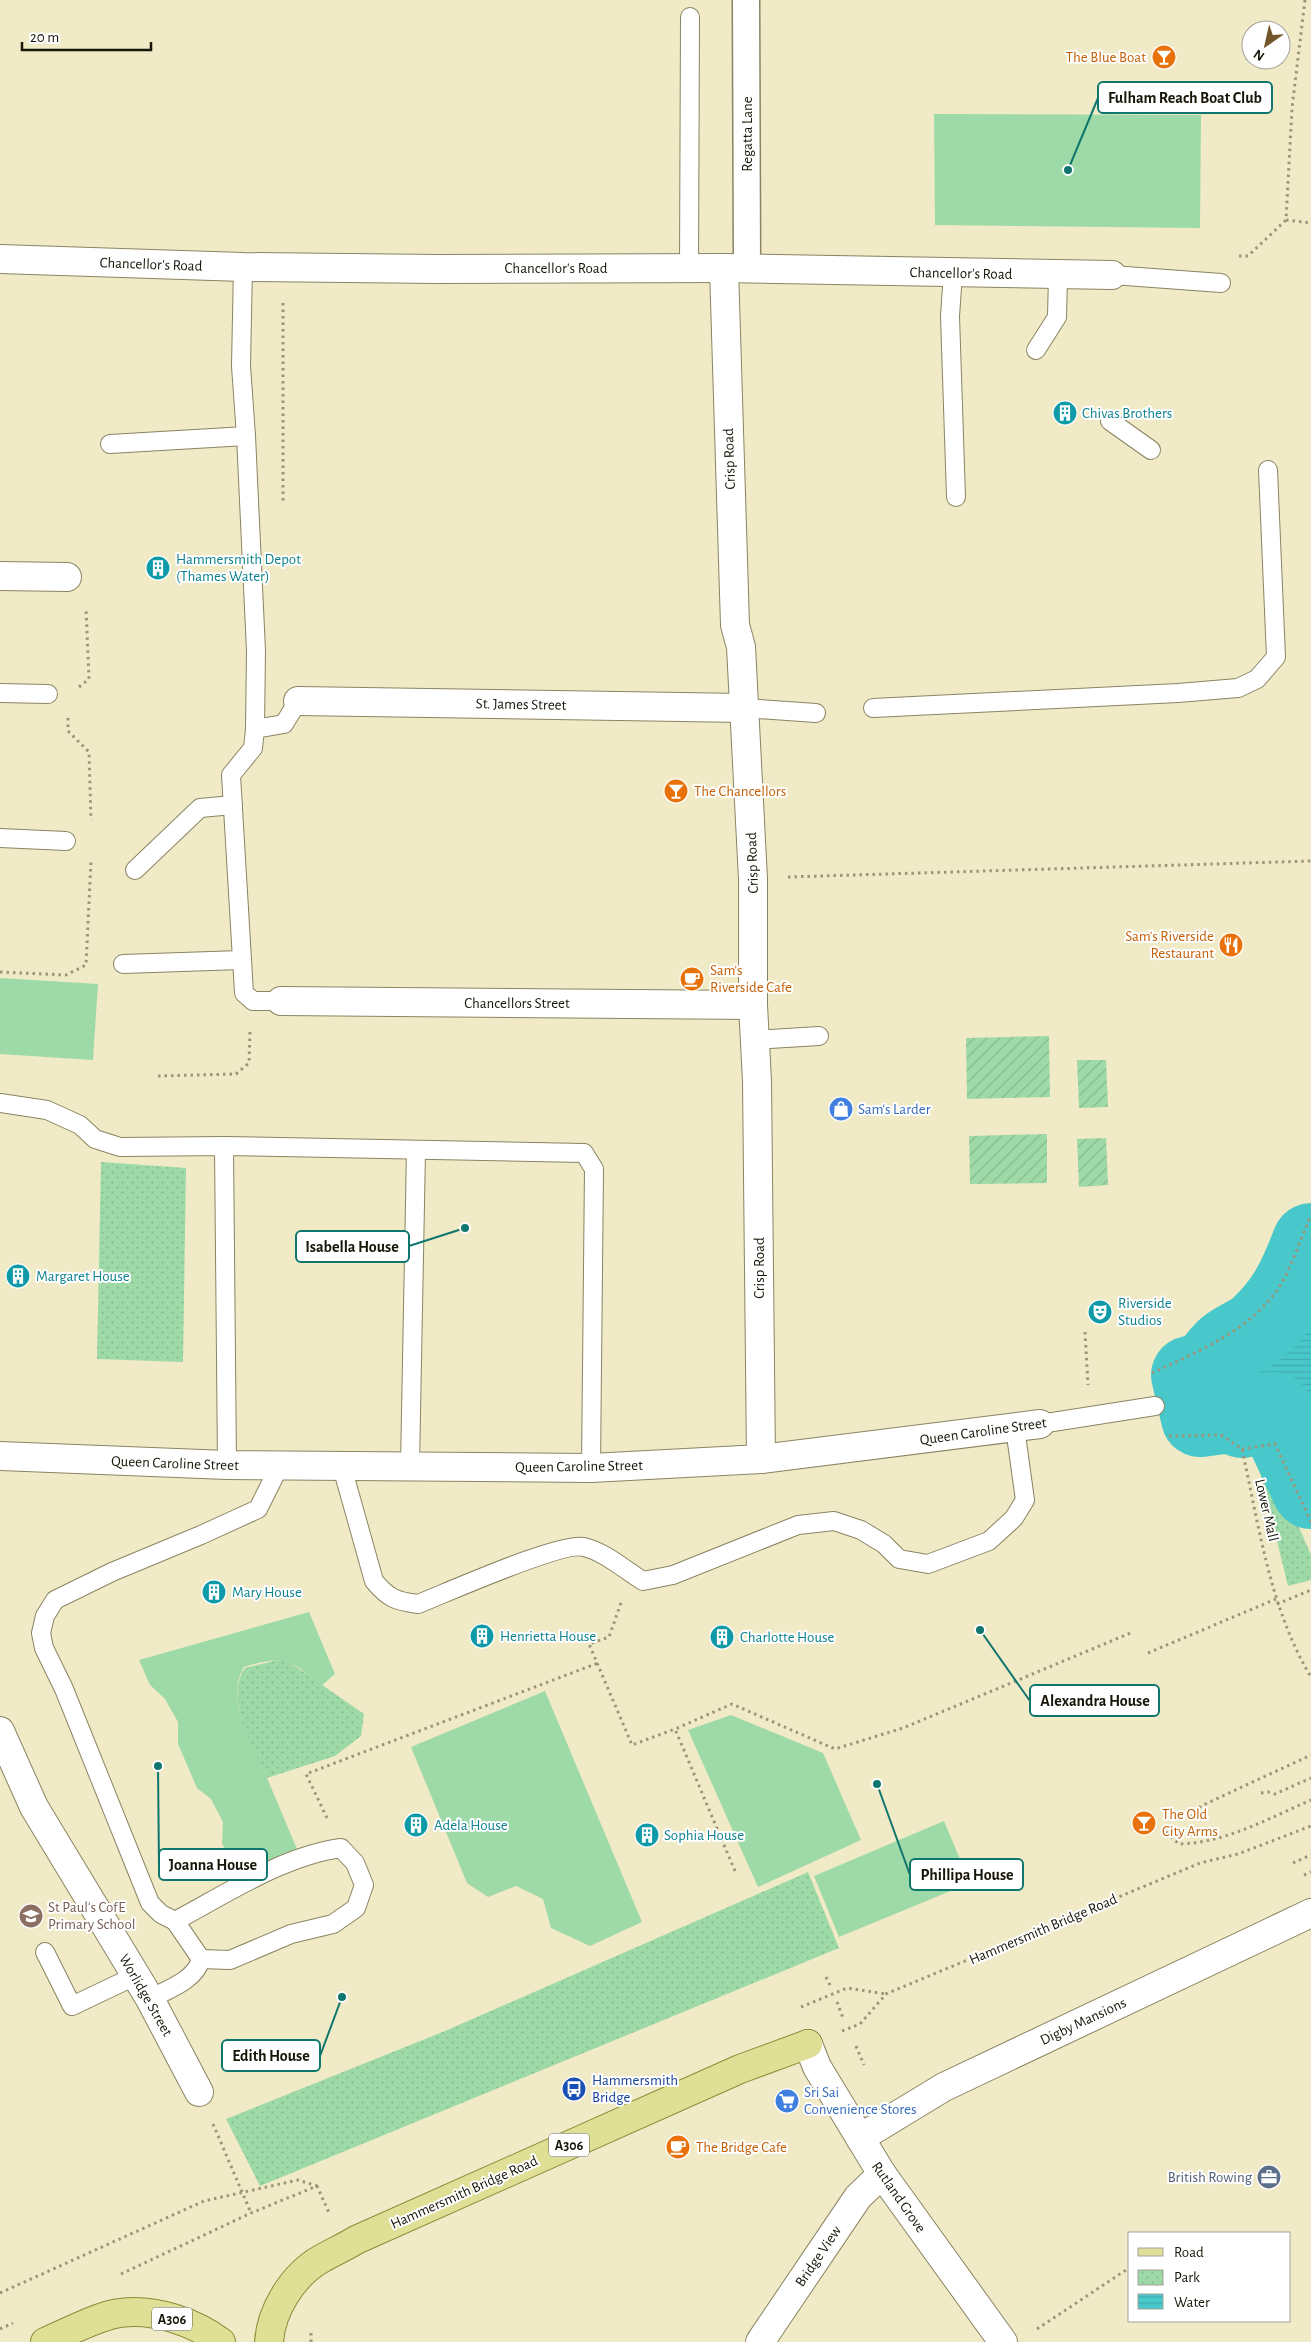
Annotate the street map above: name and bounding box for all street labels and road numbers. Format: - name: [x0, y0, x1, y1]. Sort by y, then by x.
- street label: Regatta Lane: [740, 96, 755, 172]
- street label: Chancellor's Road: [99, 255, 203, 274]
- street label: Chancellor's Road: [505, 261, 608, 276]
- street label: Chancellor's Road: [909, 265, 1013, 282]
- street label: Crisp Road: [721, 428, 738, 490]
- street label: St. James Street: [476, 696, 567, 713]
- street label: Crisp Road: [744, 832, 761, 894]
- street label: Chancellors Street: [464, 996, 570, 1011]
- street label: Crisp Road: [752, 1237, 767, 1299]
- street label: Queen Caroline Street: [919, 1415, 1048, 1448]
- street label: Queen Caroline Street: [111, 1454, 239, 1473]
- street label: Queen Caroline Street: [515, 1458, 643, 1475]
- street label: Lower Mall: [1252, 1478, 1281, 1543]
- street label: Hammersmith Bridge Road: [967, 1891, 1120, 1967]
- street label: Worlidge Street: [116, 1952, 175, 2039]
- street label: Digby Mansions: [1038, 1995, 1128, 2048]
- road number: A306: [549, 2134, 589, 2156]
- street label: Hammersmith Bridge Road: [388, 2153, 540, 2232]
- street label: Rutland Grove: [869, 2159, 928, 2236]
- street label: Bridge View: [793, 2223, 844, 2289]
- road number: A306: [152, 2308, 192, 2330]

